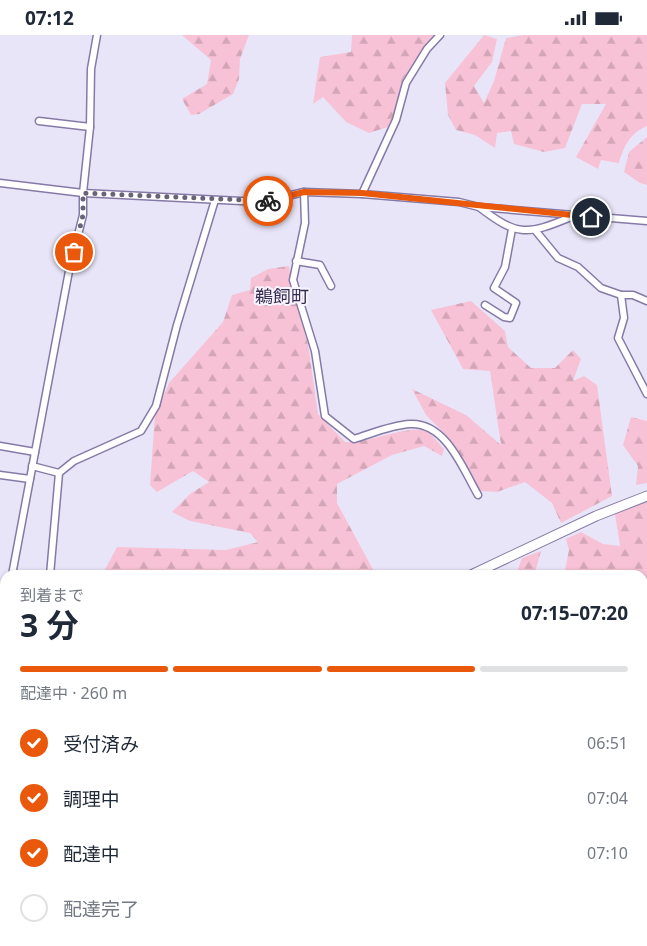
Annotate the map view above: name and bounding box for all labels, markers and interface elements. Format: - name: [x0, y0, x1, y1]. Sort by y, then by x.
- text: 07:12: [25, 5, 74, 31]
- courier: [243, 176, 293, 226]
- icon: bike: [254, 187, 282, 215]
- pin: [570, 196, 612, 238]
- icon: home: [577, 203, 605, 231]
- pin: [53, 231, 95, 273]
- icon: bag: [60, 238, 88, 266]
- district label: 鵜飼町: [255, 284, 309, 308]
- text: 到着まで: [20, 584, 84, 606]
- text: 07:15–07:20: [521, 600, 628, 626]
- text: 3 分: [20, 603, 79, 646]
- text: 配達中 · 260 m: [20, 682, 127, 704]
- icon: check: [20, 729, 48, 757]
- text: 受付済み: [63, 731, 139, 757]
- text: 06:51: [587, 732, 628, 754]
- icon: check: [20, 784, 48, 812]
- text: 調理中: [63, 786, 120, 812]
- text: 07:04: [587, 787, 628, 809]
- icon: check: [20, 839, 48, 867]
- text: 配達中: [63, 841, 120, 867]
- text: 07:10: [587, 842, 628, 864]
- text: 配達完了: [63, 896, 139, 922]

